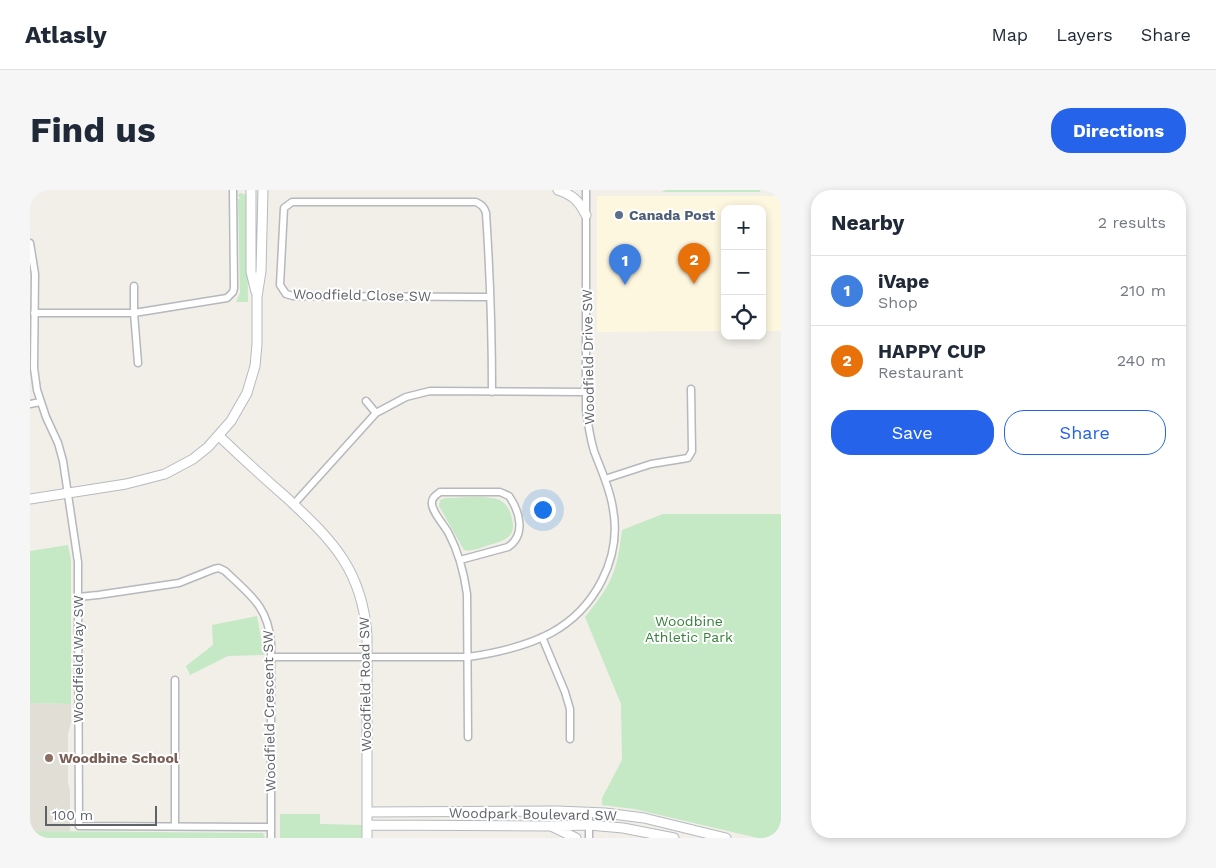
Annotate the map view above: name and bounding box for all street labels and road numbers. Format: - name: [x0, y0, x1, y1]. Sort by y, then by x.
- street label: Woodfield Close SW: [293, 286, 431, 304]
- street label: Woodfield Drive SW: [579, 289, 597, 425]
- street label: Woodfield Way SW: [70, 595, 86, 723]
- street label: Woodfield Road SW: [356, 616, 374, 752]
- street label: Woodfield Crescent SW: [260, 630, 278, 792]
- street label: Woodpark Boulevard SW: [449, 805, 617, 823]

